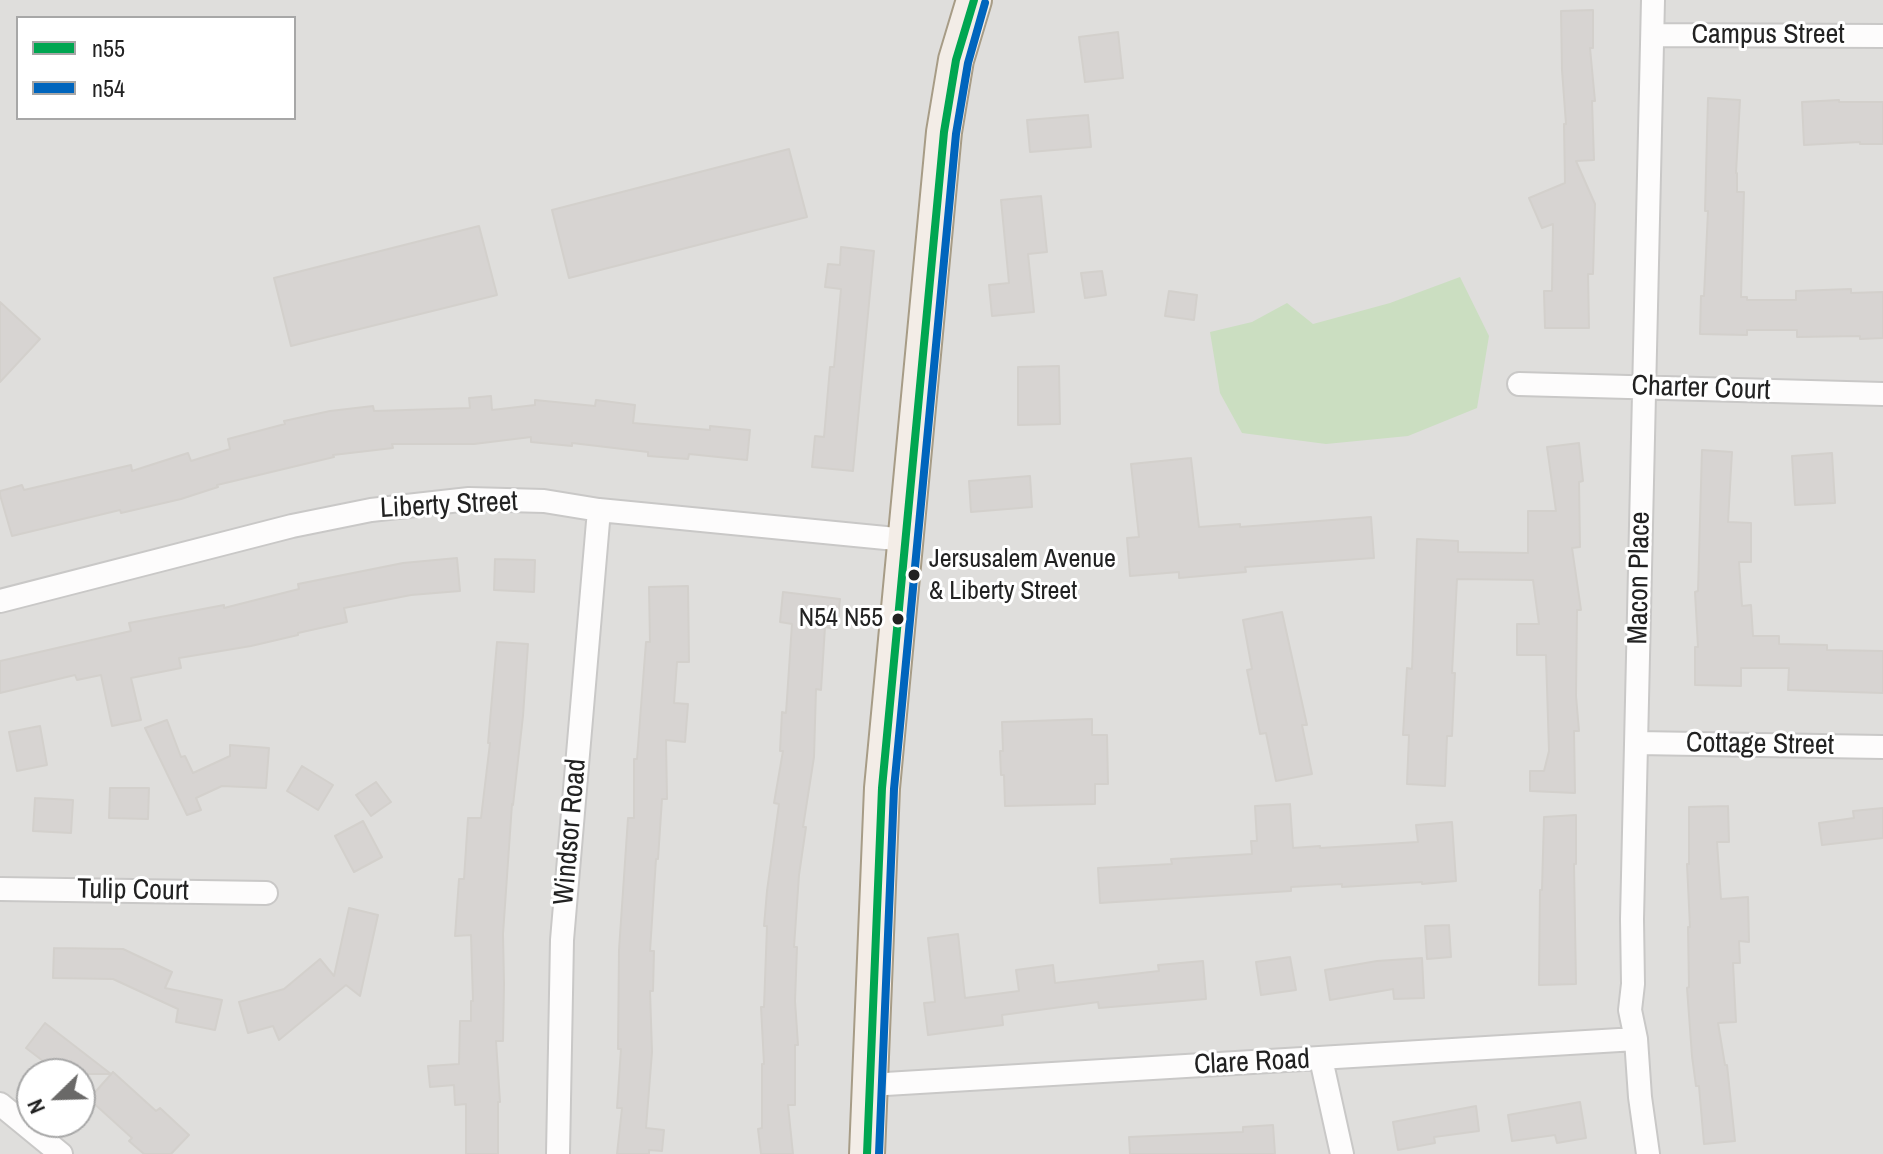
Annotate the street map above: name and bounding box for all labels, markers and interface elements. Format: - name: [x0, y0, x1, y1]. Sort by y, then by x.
- legend: [16, 16, 296, 120]
- street label: Campus Street: [1691, 18, 1845, 52]
- text: n55: [92, 32, 125, 64]
- text: n54: [92, 72, 125, 104]
- street label: Charter Court: [1631, 370, 1771, 408]
- street label: Liberty Street: [379, 486, 519, 526]
- street label: Macon Place: [1622, 511, 1658, 645]
- place label: Jersusalem Avenue & Liberty Street: [929, 544, 1116, 606]
- marker: Jersusalem Avenue & Liberty Street: [906, 567, 922, 583]
- place label: N54 N55: [799, 603, 883, 635]
- marker: N54 N55: [890, 611, 906, 627]
- street label: Cottage Street: [1686, 727, 1834, 763]
- street label: Windsor Road: [548, 757, 594, 907]
- street label: Tulip Court: [77, 873, 189, 909]
- street label: Clare Road: [1193, 1043, 1311, 1083]
- north arrow: [16, 1058, 96, 1138]
- text: N: [19, 1095, 52, 1118]

